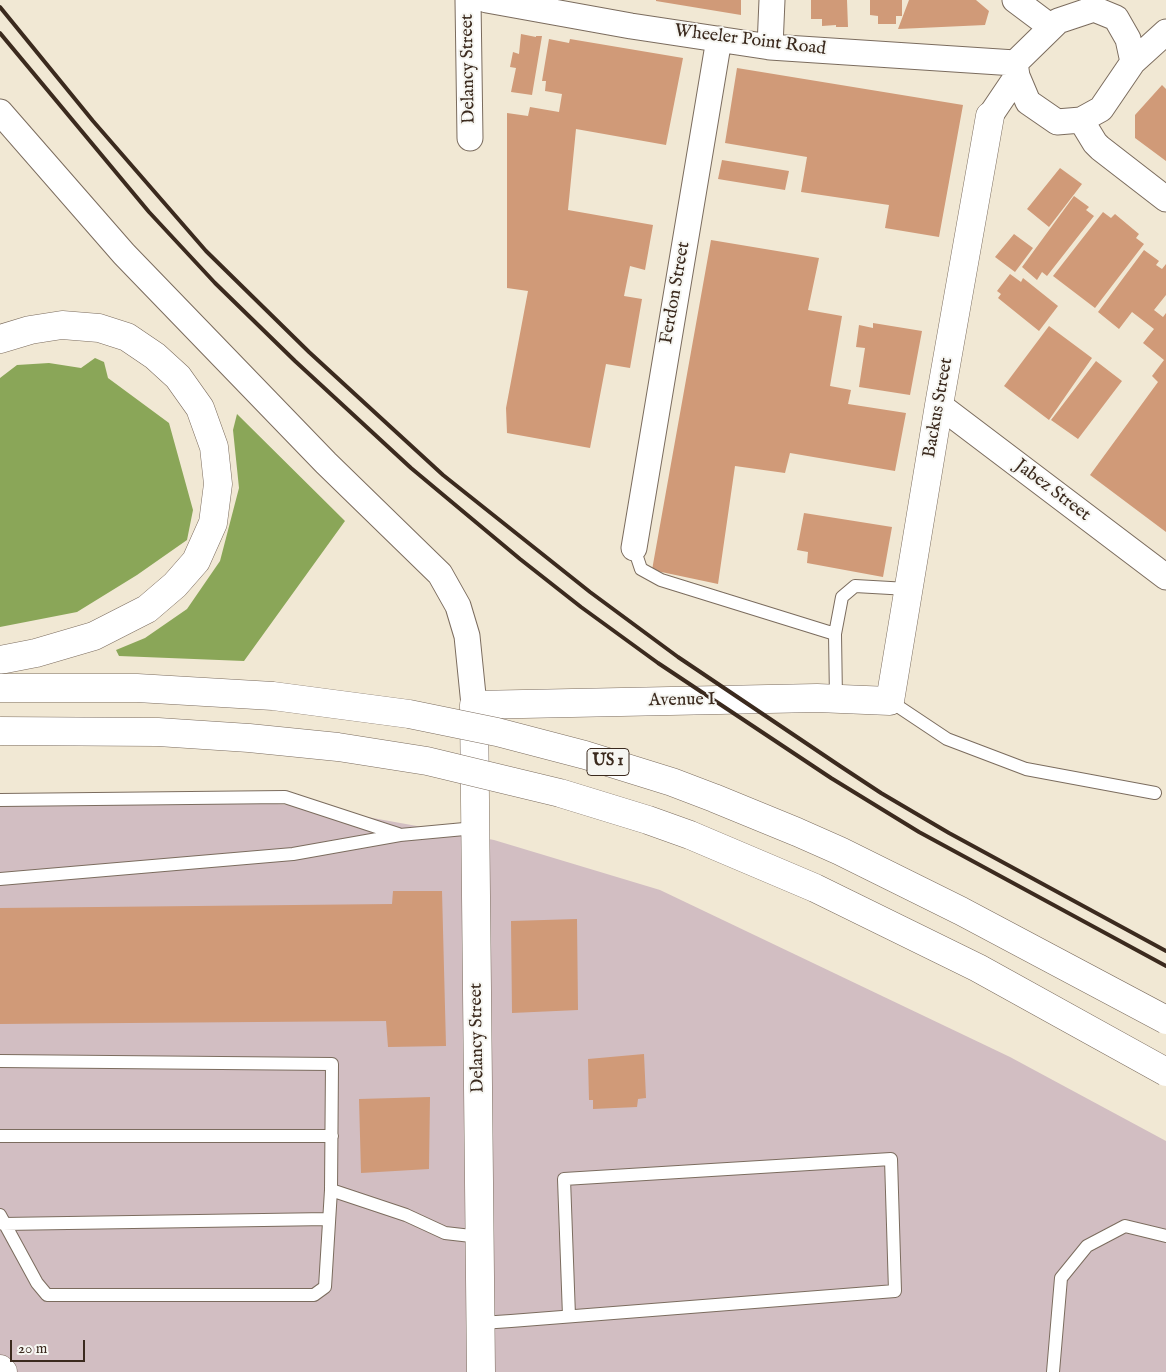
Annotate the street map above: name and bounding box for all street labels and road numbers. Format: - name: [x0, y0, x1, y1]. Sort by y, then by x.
- street label: Delancy Street: [457, 14, 481, 124]
- street label: Wheeler Point Road: [673, 21, 827, 61]
- street label: Ferdon Street: [656, 240, 696, 346]
- street label: Backus Street: [920, 356, 958, 460]
- street label: Jabez Street: [1010, 455, 1094, 527]
- street label: Avenue I: [648, 690, 716, 712]
- road number: US 1: [587, 749, 629, 776]
- street label: Delancy Street: [466, 983, 490, 1093]

